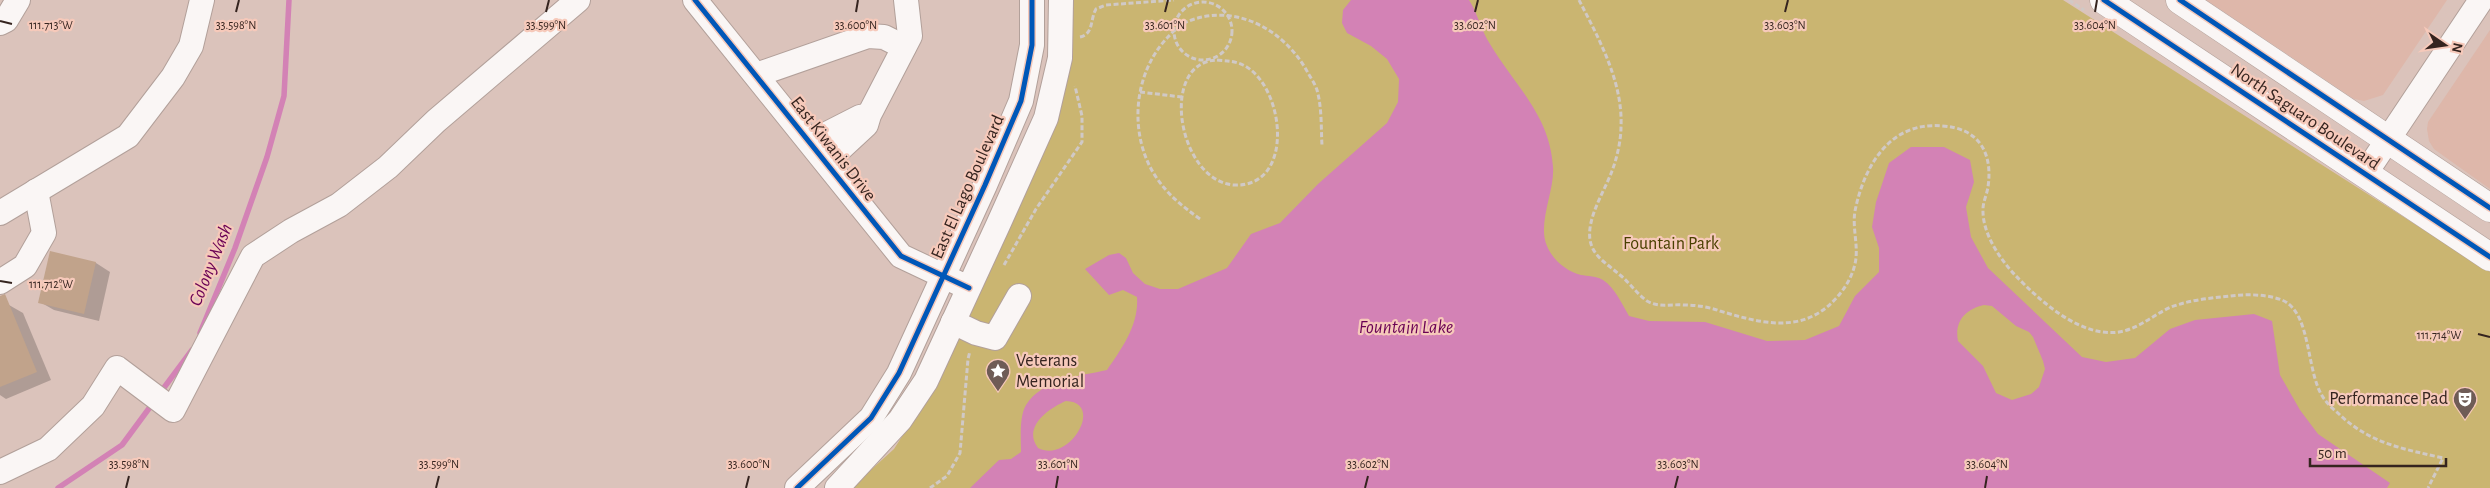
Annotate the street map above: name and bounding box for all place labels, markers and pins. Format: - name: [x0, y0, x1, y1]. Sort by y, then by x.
- place label: Veterans Memorial: [1016, 352, 1084, 391]
- place icon: Veterans Memorial: [985, 358, 1011, 392]
- theatre icon: Performance Pad: [2452, 386, 2478, 420]
- place label: Performance Pad: [2329, 390, 2448, 408]

